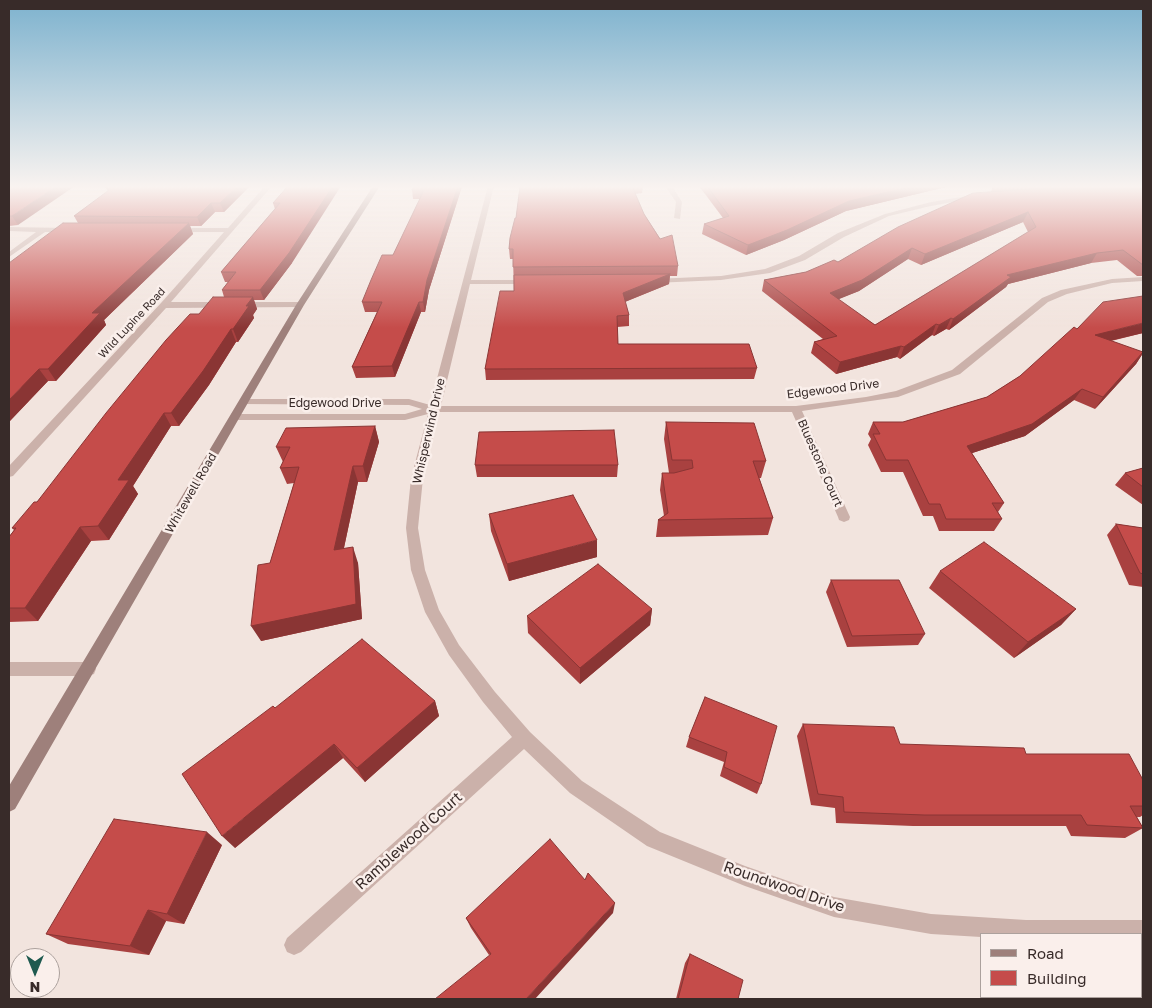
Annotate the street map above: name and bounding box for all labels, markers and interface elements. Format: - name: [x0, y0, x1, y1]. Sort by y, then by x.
- street label: Wild Lupine Road: [96, 285, 168, 361]
- street label: Edgewood Drive: [786, 376, 880, 402]
- street label: Whisperwind Drive: [410, 377, 448, 485]
- street label: Edgewood Drive: [289, 396, 381, 410]
- street label: Bluestone Court: [794, 417, 846, 509]
- street label: Whitewell Road: [162, 450, 220, 536]
- street label: Ramblewood Court: [352, 788, 466, 894]
- street label: Roundwood Drive: [721, 858, 847, 916]
- legend: [980, 933, 1142, 998]
- text: Road: [1027, 944, 1064, 962]
- north arrow: [10, 948, 60, 998]
- text: Building: [1027, 969, 1087, 987]
- text: N: [30, 979, 40, 996]

